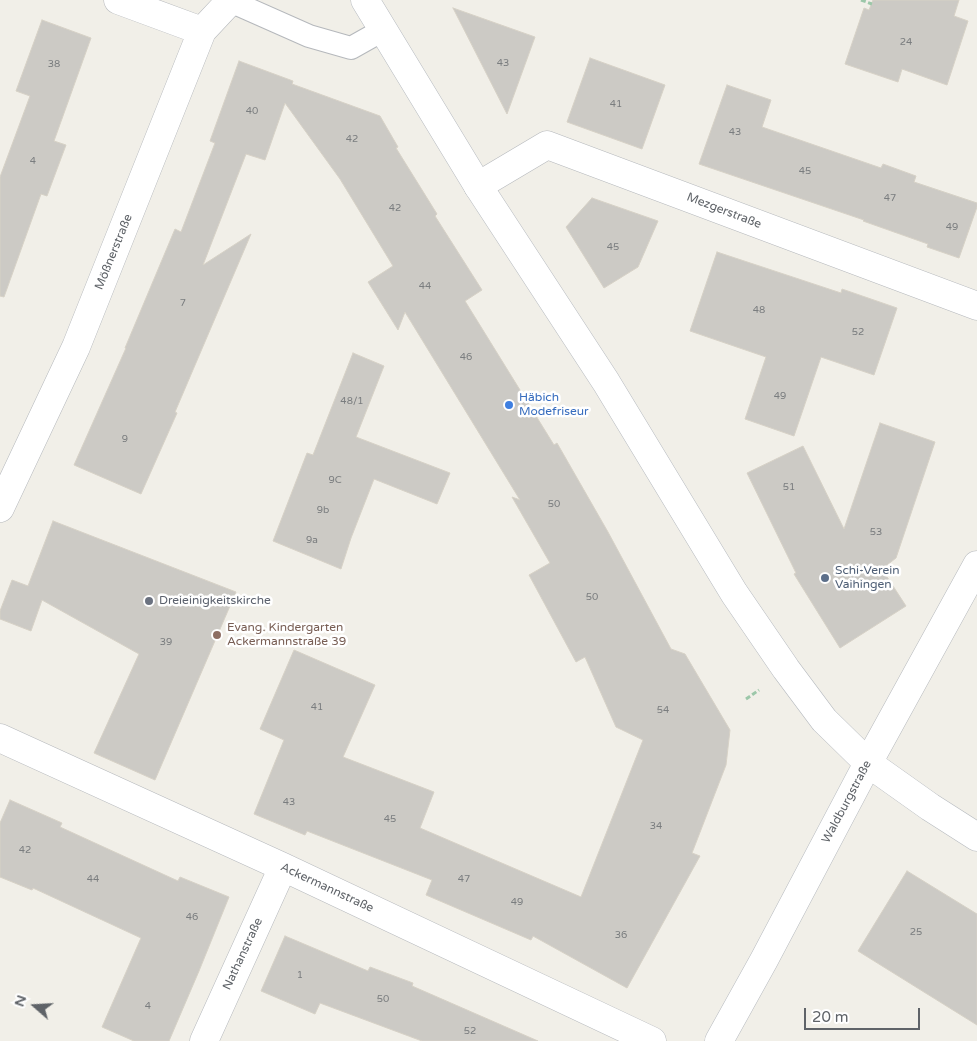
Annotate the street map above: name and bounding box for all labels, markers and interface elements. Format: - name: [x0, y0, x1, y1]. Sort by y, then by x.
- house number: 24: [900, 36, 912, 48]
- house number: 43: [497, 57, 509, 69]
- house number: 38: [48, 58, 60, 70]
- house number: 41: [610, 98, 622, 110]
- house number: 40: [246, 105, 258, 117]
- house number: 43: [729, 126, 741, 138]
- house number: 42: [346, 133, 358, 145]
- house number: 4: [30, 155, 36, 167]
- house number: 45: [799, 165, 811, 177]
- street label: Mezgerstraße: [685, 190, 763, 232]
- house number: 47: [884, 192, 896, 204]
- house number: 42: [389, 202, 401, 214]
- street label: Mößnerstraße: [92, 212, 136, 292]
- house number: 49: [946, 221, 958, 233]
- house number: 45: [607, 241, 619, 253]
- house number: 44: [419, 280, 431, 292]
- house number: 7: [180, 297, 186, 309]
- house number: 48: [753, 304, 765, 316]
- house number: 52: [852, 326, 864, 338]
- house number: 46: [460, 351, 472, 363]
- house number: 49: [774, 390, 786, 402]
- place label: Häbich Modefriseur: [519, 391, 589, 419]
- house number: 48/1: [340, 395, 364, 407]
- marker: Häbich Modefriseur: [503, 399, 515, 411]
- house number: 9: [122, 433, 128, 445]
- house number: 9C: [328, 474, 342, 486]
- house number: 51: [783, 481, 795, 493]
- house number: 50: [548, 498, 560, 510]
- house number: 9b: [317, 504, 329, 516]
- house number: 53: [870, 526, 882, 538]
- house number: 9a: [306, 534, 318, 546]
- place label: Schi-Verein Vaihingen: [835, 564, 900, 592]
- marker: Schi-Verein Vaihingen: [819, 572, 831, 584]
- house number: 50: [586, 591, 598, 603]
- place label: Dreieinigkeitskirche: [159, 594, 271, 608]
- marker: Dreieinigkeitskirche: [143, 595, 155, 607]
- place label: Evang. Kindergarten Ackermannstraße 39: [227, 621, 346, 649]
- marker: Evang. Kindergarten Ackermannstraße 39: [211, 629, 223, 641]
- house number: 39: [160, 636, 172, 648]
- house number: 41: [311, 701, 323, 713]
- house number: 54: [657, 704, 669, 716]
- street label: Waldburgstraße: [819, 758, 875, 846]
- house number: 43: [283, 796, 295, 808]
- house number: 45: [384, 813, 396, 825]
- house number: 34: [650, 820, 662, 832]
- house number: 42: [19, 844, 31, 856]
- street label: Ackermannstraße: [278, 860, 376, 916]
- house number: 44: [87, 873, 99, 885]
- house number: 47: [458, 873, 470, 885]
- house number: 49: [511, 896, 523, 908]
- house number: 46: [186, 911, 198, 923]
- street label: Nathanstraße: [220, 916, 266, 992]
- house number: 25: [910, 926, 922, 938]
- house number: 36: [615, 929, 627, 941]
- house number: 1: [297, 969, 303, 981]
- north arrow: [10, 981, 60, 1031]
- text: N: [10, 993, 30, 1009]
- house number: 50: [377, 993, 389, 1005]
- scale bar: [807, 998, 923, 1030]
- house number: 4: [145, 1000, 151, 1012]
- text: 20 m: [812, 1008, 849, 1026]
- house number: 52: [464, 1025, 476, 1037]

